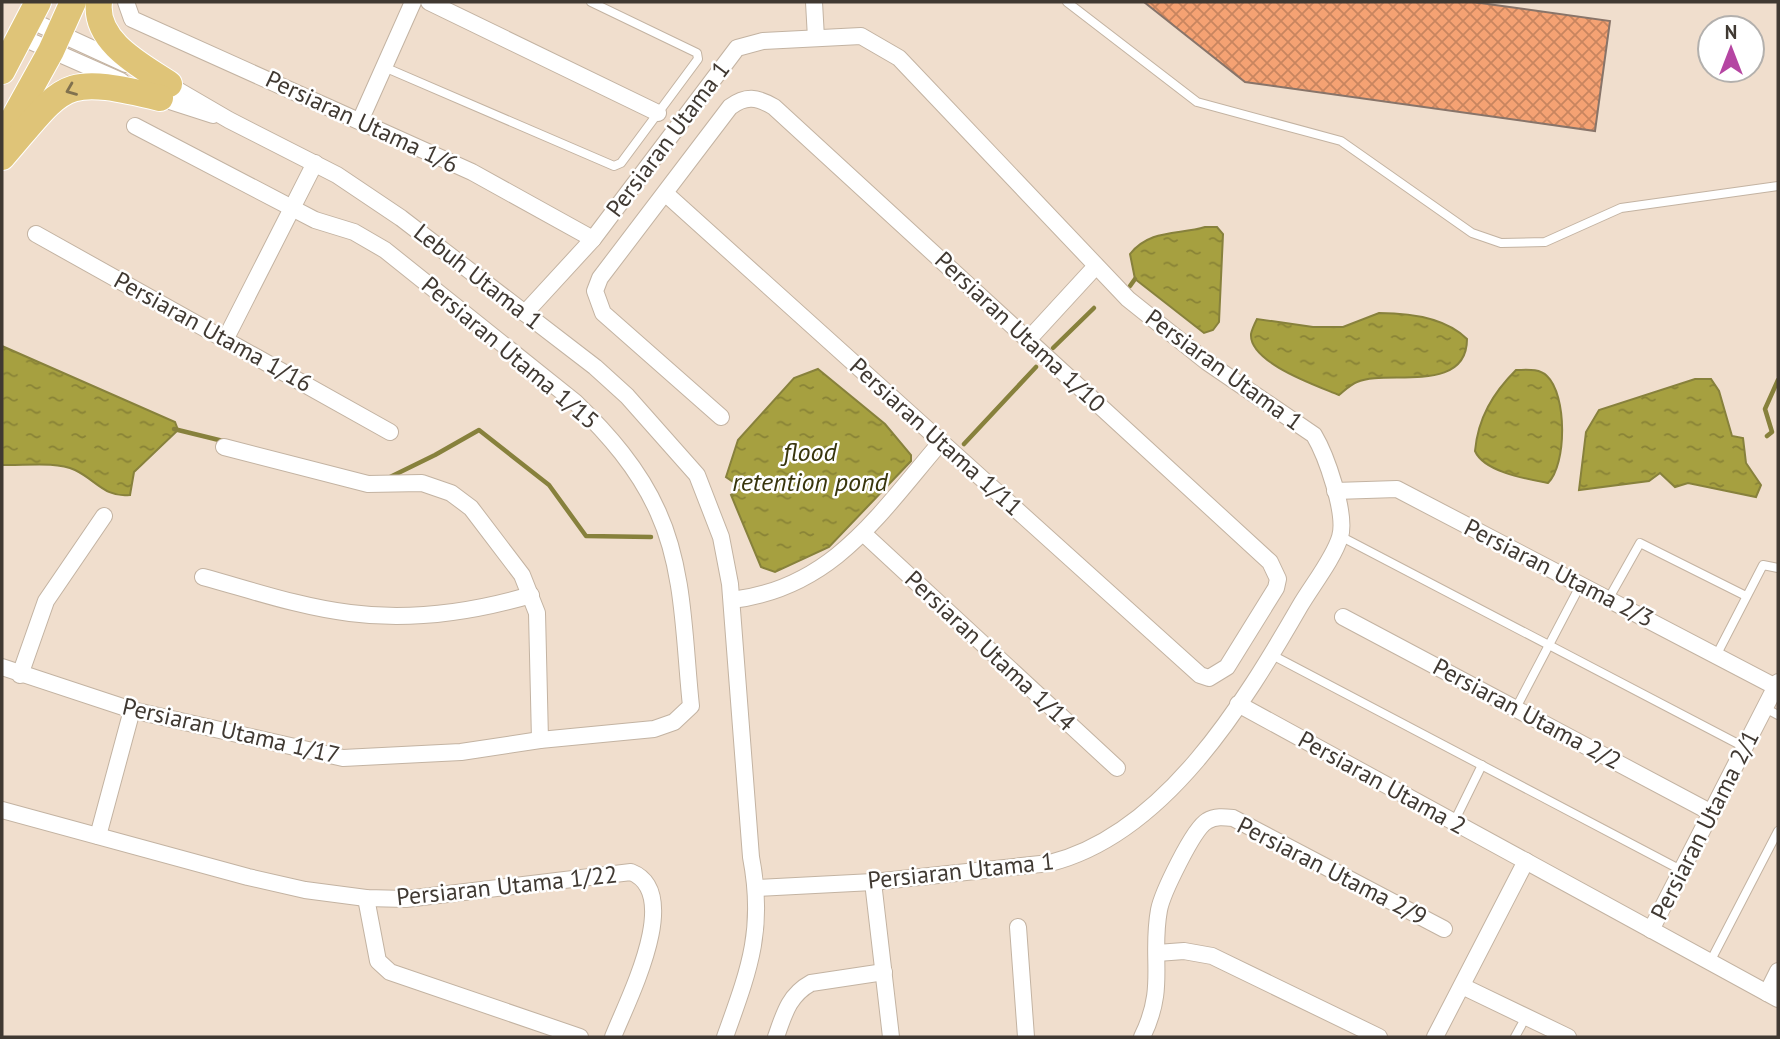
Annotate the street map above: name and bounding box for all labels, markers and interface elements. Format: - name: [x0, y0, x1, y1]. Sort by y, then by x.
- north arrow: [1696, 14, 1766, 84]
- text: N: [1725, 20, 1737, 44]
- street label: Persiaran Utama 1: [599, 54, 736, 223]
- street label: Persiaran Utama 1/6: [261, 63, 464, 180]
- one-way arrow: [65, 82, 77, 96]
- street label: Lebuh Utama 1: [408, 217, 549, 337]
- street label: Persiaran Utama 1/10: [929, 245, 1112, 419]
- street label: Persiaran Utama 1/16: [109, 264, 318, 399]
- street label: Persiaran Utama 1/15: [415, 269, 605, 436]
- street label: Persiaran Utama 1: [1139, 302, 1309, 437]
- street label: Persiaran Utama 1/11: [843, 351, 1029, 522]
- water label: flood retention pond: [732, 435, 889, 498]
- street label: Persiaran Utama 2/3: [1459, 511, 1659, 634]
- street label: Persiaran Utama 1/14: [899, 564, 1082, 738]
- street label: Persiaran Utama 2/2: [1428, 651, 1627, 776]
- street label: Persiaran Utama 1/17: [119, 690, 343, 771]
- street label: Persiaran Utama 2: [1293, 724, 1472, 842]
- street label: Persiaran Utama 2/1: [1643, 725, 1766, 925]
- street label: Persiaran Utama 2/9: [1232, 809, 1432, 932]
- street label: Persiaran Utama 1: [866, 845, 1056, 896]
- street label: Persiaran Utama 1/22: [395, 858, 619, 913]

